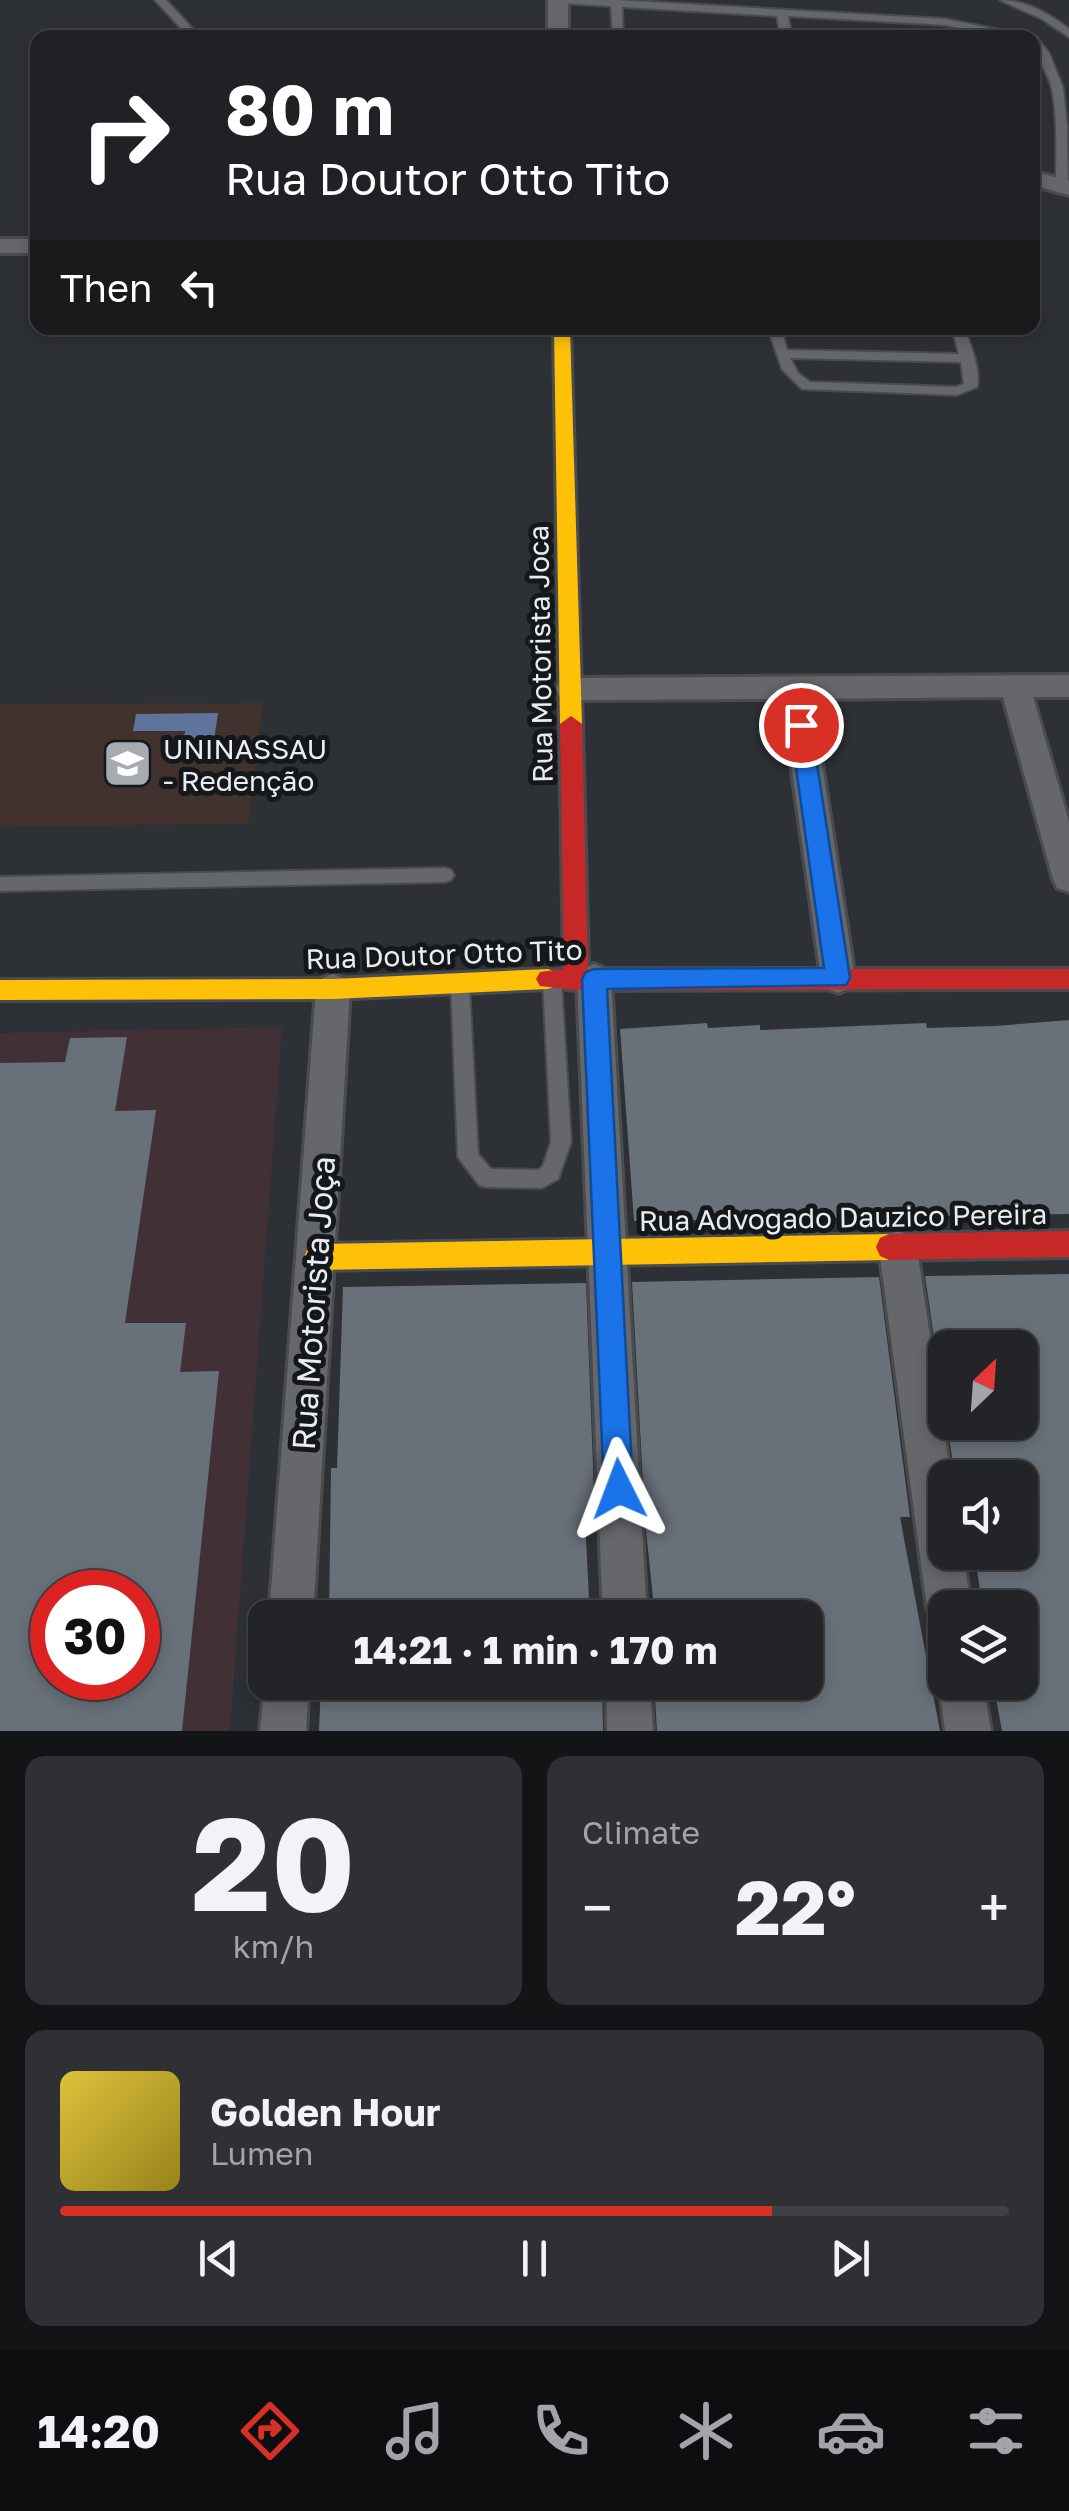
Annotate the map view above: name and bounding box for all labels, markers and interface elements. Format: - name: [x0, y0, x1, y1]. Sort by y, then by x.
- text: 80 m: [225, 66, 394, 150]
- icon: right: [60, 70, 190, 200]
- text: Rua Doutor Otto Tito: [225, 151, 670, 205]
- icon: left: [172, 260, 227, 315]
- text: Then: [60, 265, 152, 310]
- street label: Rua Motorista Joca: [521, 525, 559, 783]
- pin: [759, 683, 844, 768]
- icon: arrive: [774, 698, 829, 753]
- place label: UNINASSAU - Redenção: [163, 732, 327, 797]
- school or university icon: UNINASSAU - Redenção: [102, 738, 154, 790]
- street label: Rua Doutor Otto Tito: [305, 933, 583, 975]
- street label: Rua Motorista Joça: [284, 1155, 342, 1451]
- street label: Rua Advogado Dauzico Pereira: [639, 1197, 1047, 1237]
- north arrow: [928, 1330, 1038, 1440]
- map controls: [928, 1330, 1038, 1700]
- position arrow: [567, 1437, 671, 1541]
- button: sound: [928, 1460, 1038, 1570]
- speed limit sign: 30: [30, 1570, 160, 1700]
- button: layers: [928, 1590, 1038, 1700]
- text: 14:21 · 1 min · 170 m: [353, 1627, 718, 1672]
- text: 20: [192, 1784, 355, 1940]
- text: Climate: [582, 1813, 700, 1851]
- text: 22°: [735, 1861, 856, 1952]
- text: −: [582, 1874, 612, 1940]
- text: +: [979, 1874, 1009, 1940]
- text: km/h: [233, 1927, 314, 1965]
- text: Golden Hour: [210, 2089, 441, 2134]
- text: Lumen: [210, 2134, 314, 2172]
- icon: previous: [191, 2231, 246, 2286]
- icon: pause: [507, 2231, 562, 2286]
- icon: next: [823, 2231, 878, 2286]
- icon: directions: [235, 2396, 305, 2466]
- icon: music: [380, 2396, 450, 2466]
- icon: phone: [526, 2396, 596, 2466]
- icon: climate: [671, 2396, 741, 2466]
- icon: car: [816, 2396, 886, 2466]
- icon: filters: [961, 2396, 1031, 2466]
- text: 14:20: [38, 2404, 160, 2458]

